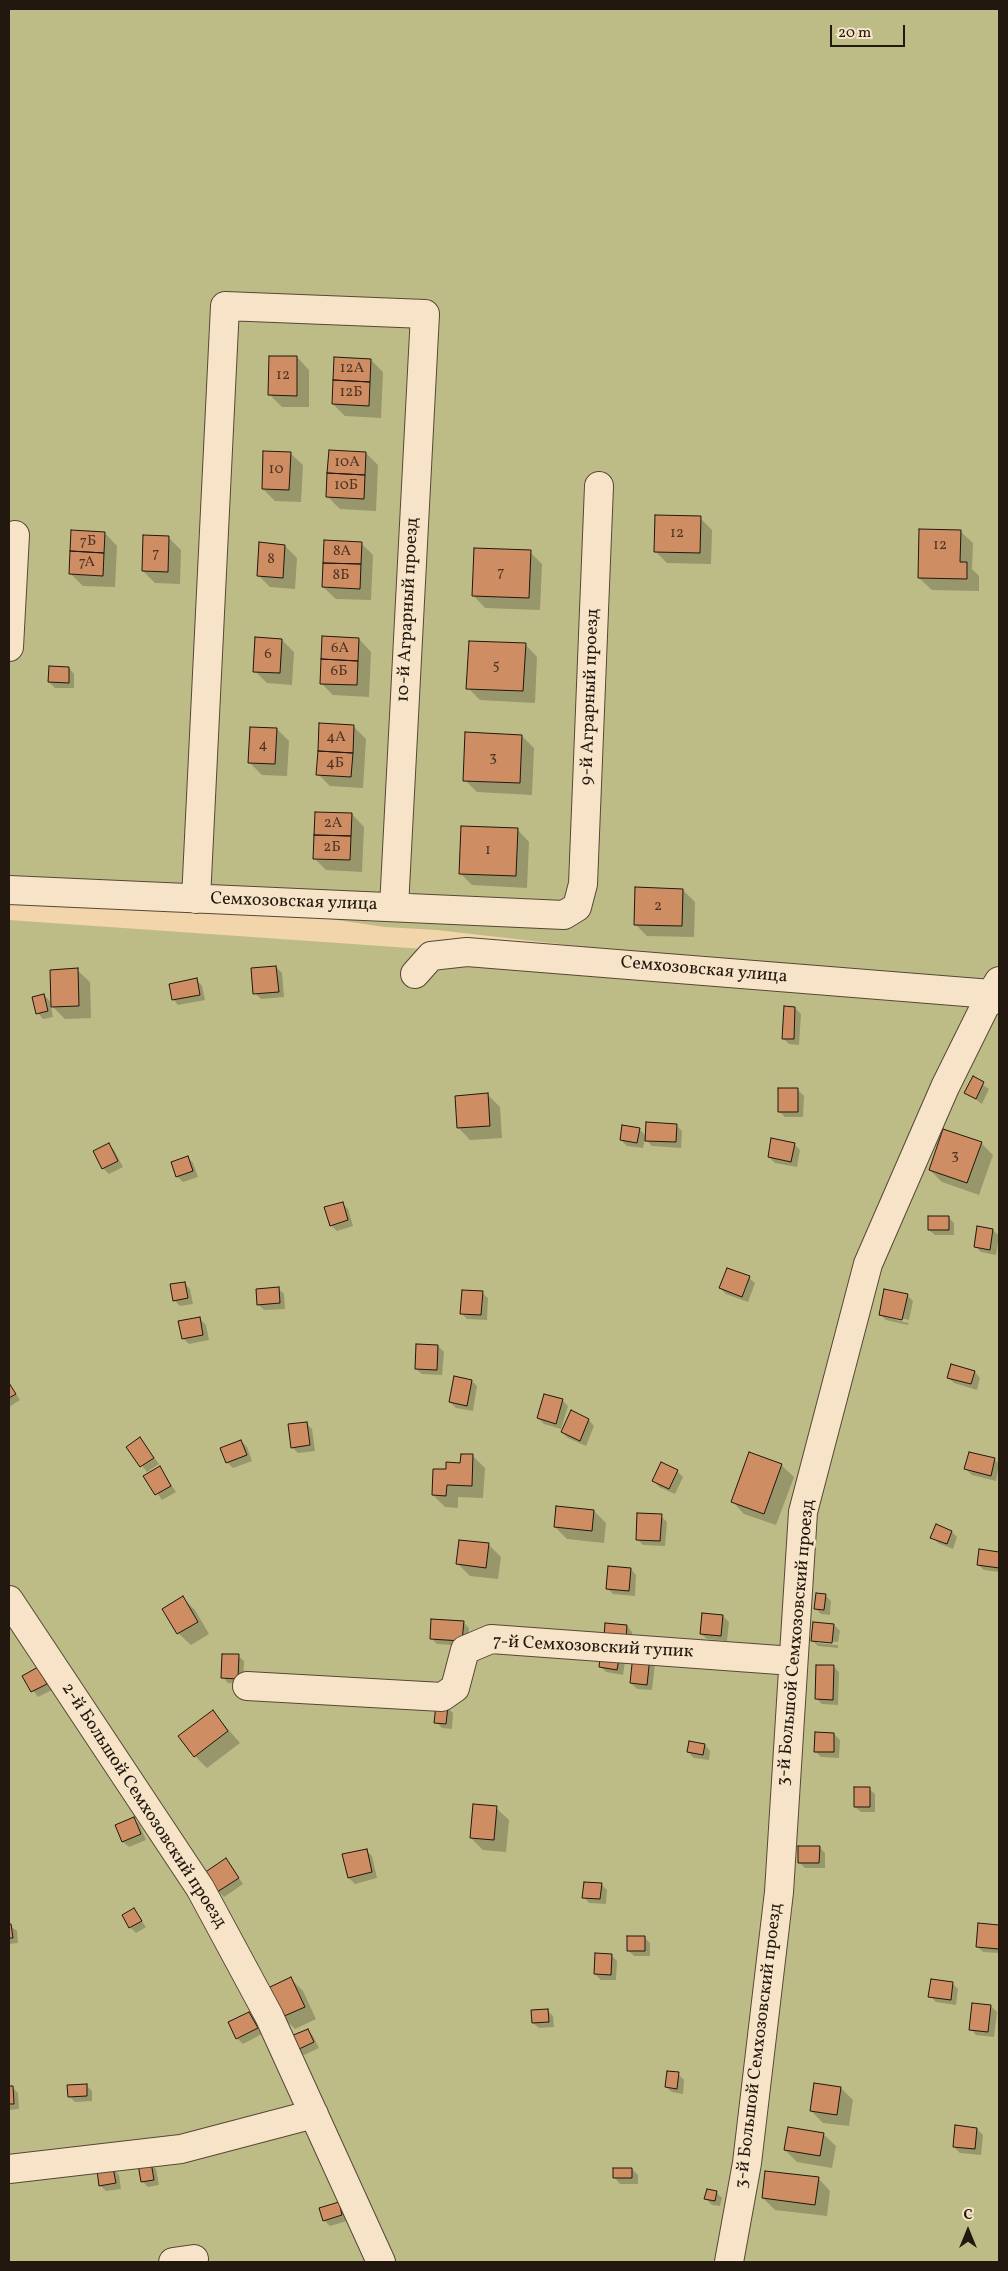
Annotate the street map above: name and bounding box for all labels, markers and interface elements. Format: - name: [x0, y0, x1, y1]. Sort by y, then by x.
- scale bar: [833, 15, 908, 47]
- text: 20 m: [838, 23, 871, 44]
- house number: 12А: [340, 360, 364, 378]
- house number: 12: [276, 367, 290, 385]
- house number: 12Б: [339, 384, 363, 402]
- house number: 10А: [334, 454, 360, 472]
- house number: 10: [269, 461, 283, 479]
- house number: 10Б: [334, 477, 358, 495]
- street label: 10-й Аграрный проезд: [393, 517, 425, 703]
- house number: 12: [670, 525, 684, 543]
- house number: 7Б: [80, 533, 96, 551]
- house number: 12: [933, 537, 947, 555]
- house number: 8А: [333, 543, 351, 561]
- house number: 7: [152, 545, 160, 563]
- house number: 8: [267, 551, 275, 569]
- house number: 7А: [79, 554, 95, 572]
- house number: 7: [497, 564, 505, 582]
- house number: 8Б: [333, 567, 349, 585]
- street label: 9-й Аграрный проезд: [577, 608, 605, 786]
- house number: 6А: [331, 640, 349, 658]
- house number: 6: [264, 646, 272, 664]
- house number: 5: [492, 657, 500, 675]
- house number: 6Б: [331, 663, 347, 681]
- house number: 4А: [326, 729, 346, 747]
- house number: 4: [259, 737, 267, 755]
- house number: 3: [489, 749, 497, 767]
- house number: 4Б: [326, 755, 344, 773]
- house number: 2А: [324, 815, 342, 833]
- house number: 2Б: [323, 839, 341, 857]
- house number: 1: [485, 842, 491, 860]
- street label: Семхозовская улица: [210, 889, 378, 917]
- house number: 2: [654, 898, 662, 916]
- street label: Семхозовская улица: [620, 953, 788, 989]
- house number: 3: [951, 1147, 959, 1165]
- street label: 3-й Большой Семхозовский проезд: [774, 1499, 820, 1787]
- street label: 7-й Семхозовский тупик: [492, 1632, 694, 1664]
- street label: 2-й Большой Семхозовский проезд: [56, 1679, 230, 1933]
- street label: 3-й Большой Семхозовский проезд: [732, 1902, 788, 2190]
- north arrow: [943, 2206, 993, 2256]
- text: С: [963, 2206, 973, 2225]

